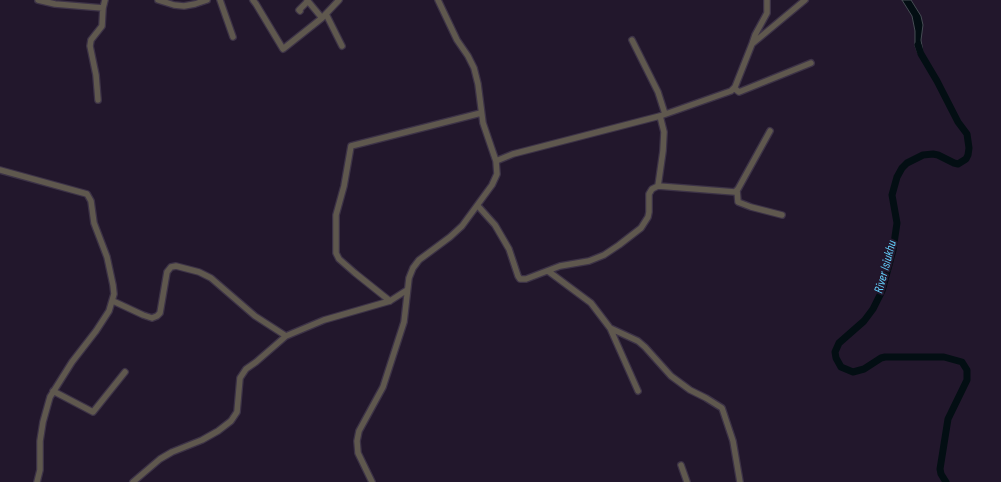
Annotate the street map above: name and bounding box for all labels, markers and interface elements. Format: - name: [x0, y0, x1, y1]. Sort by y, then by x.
- water label: River Isiukhu: [871, 239, 901, 295]

